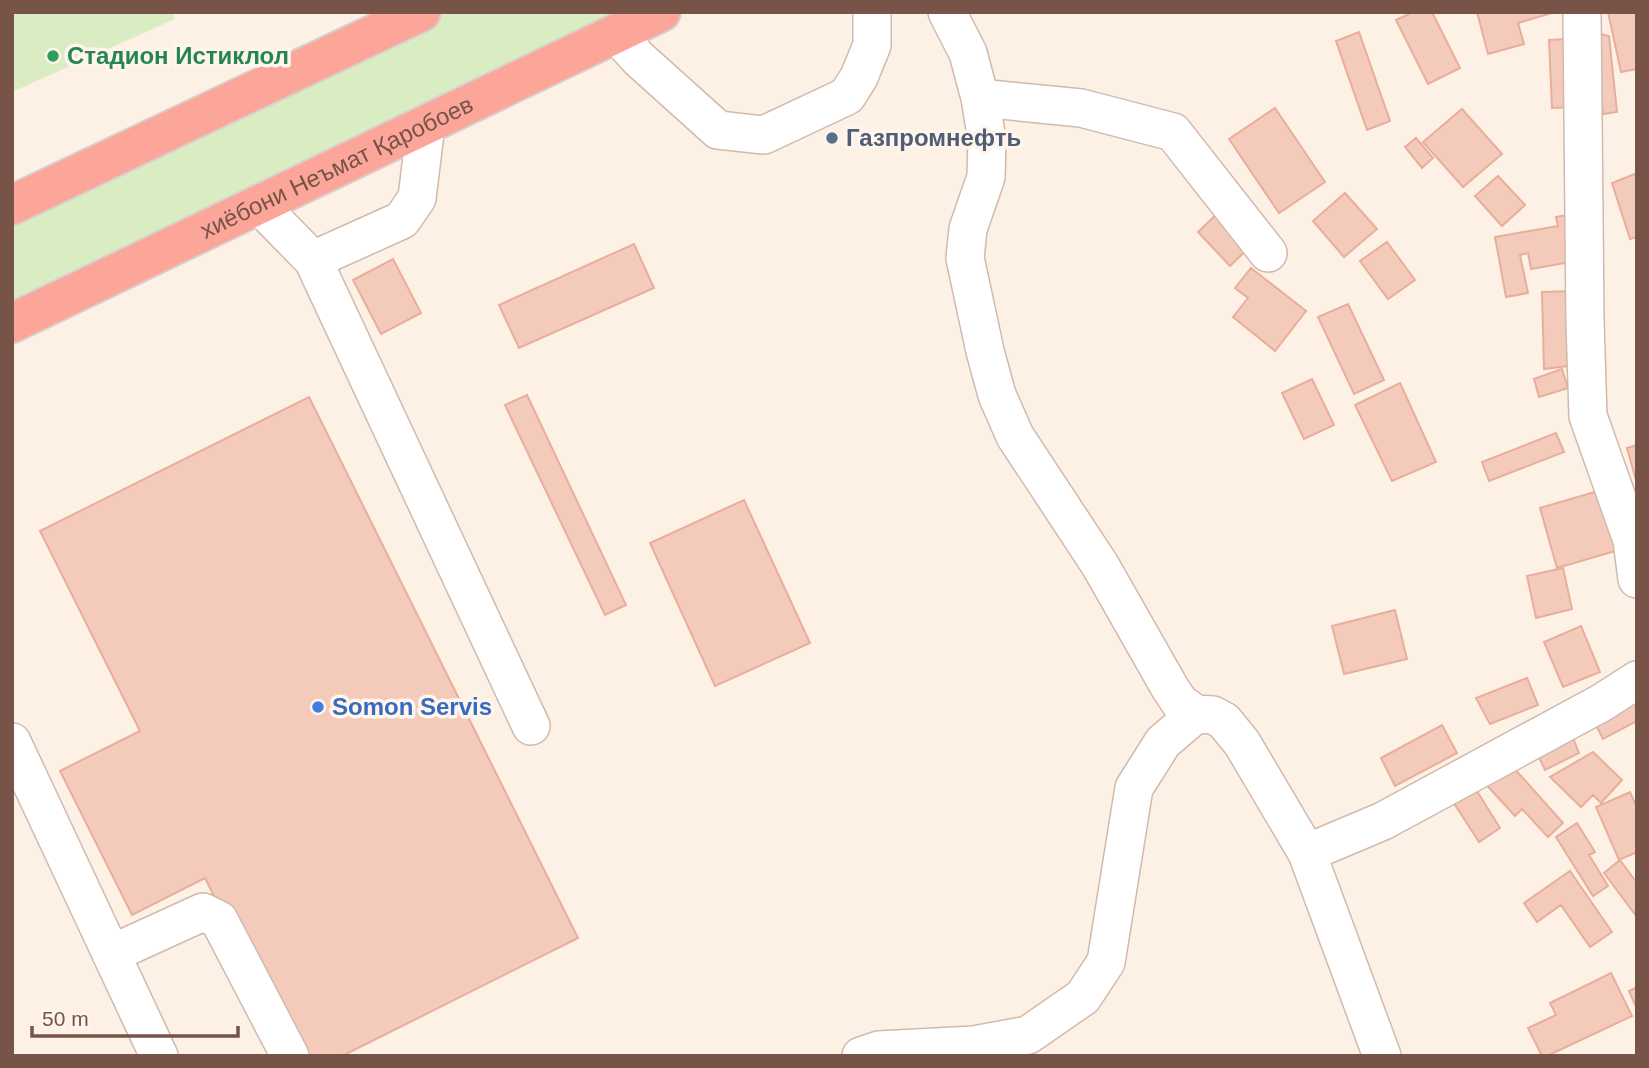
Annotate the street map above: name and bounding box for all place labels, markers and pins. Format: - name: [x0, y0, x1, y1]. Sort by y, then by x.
- place label: Стадион Истиклол: [67, 42, 289, 69]
- marker: Стадион Истиклол: [45, 48, 61, 64]
- place label: Газпромнефть: [846, 124, 1021, 151]
- marker: Газпромнефть: [824, 130, 840, 146]
- place label: Somon Servis: [332, 693, 492, 720]
- marker: Somon Servis: [310, 699, 326, 715]

